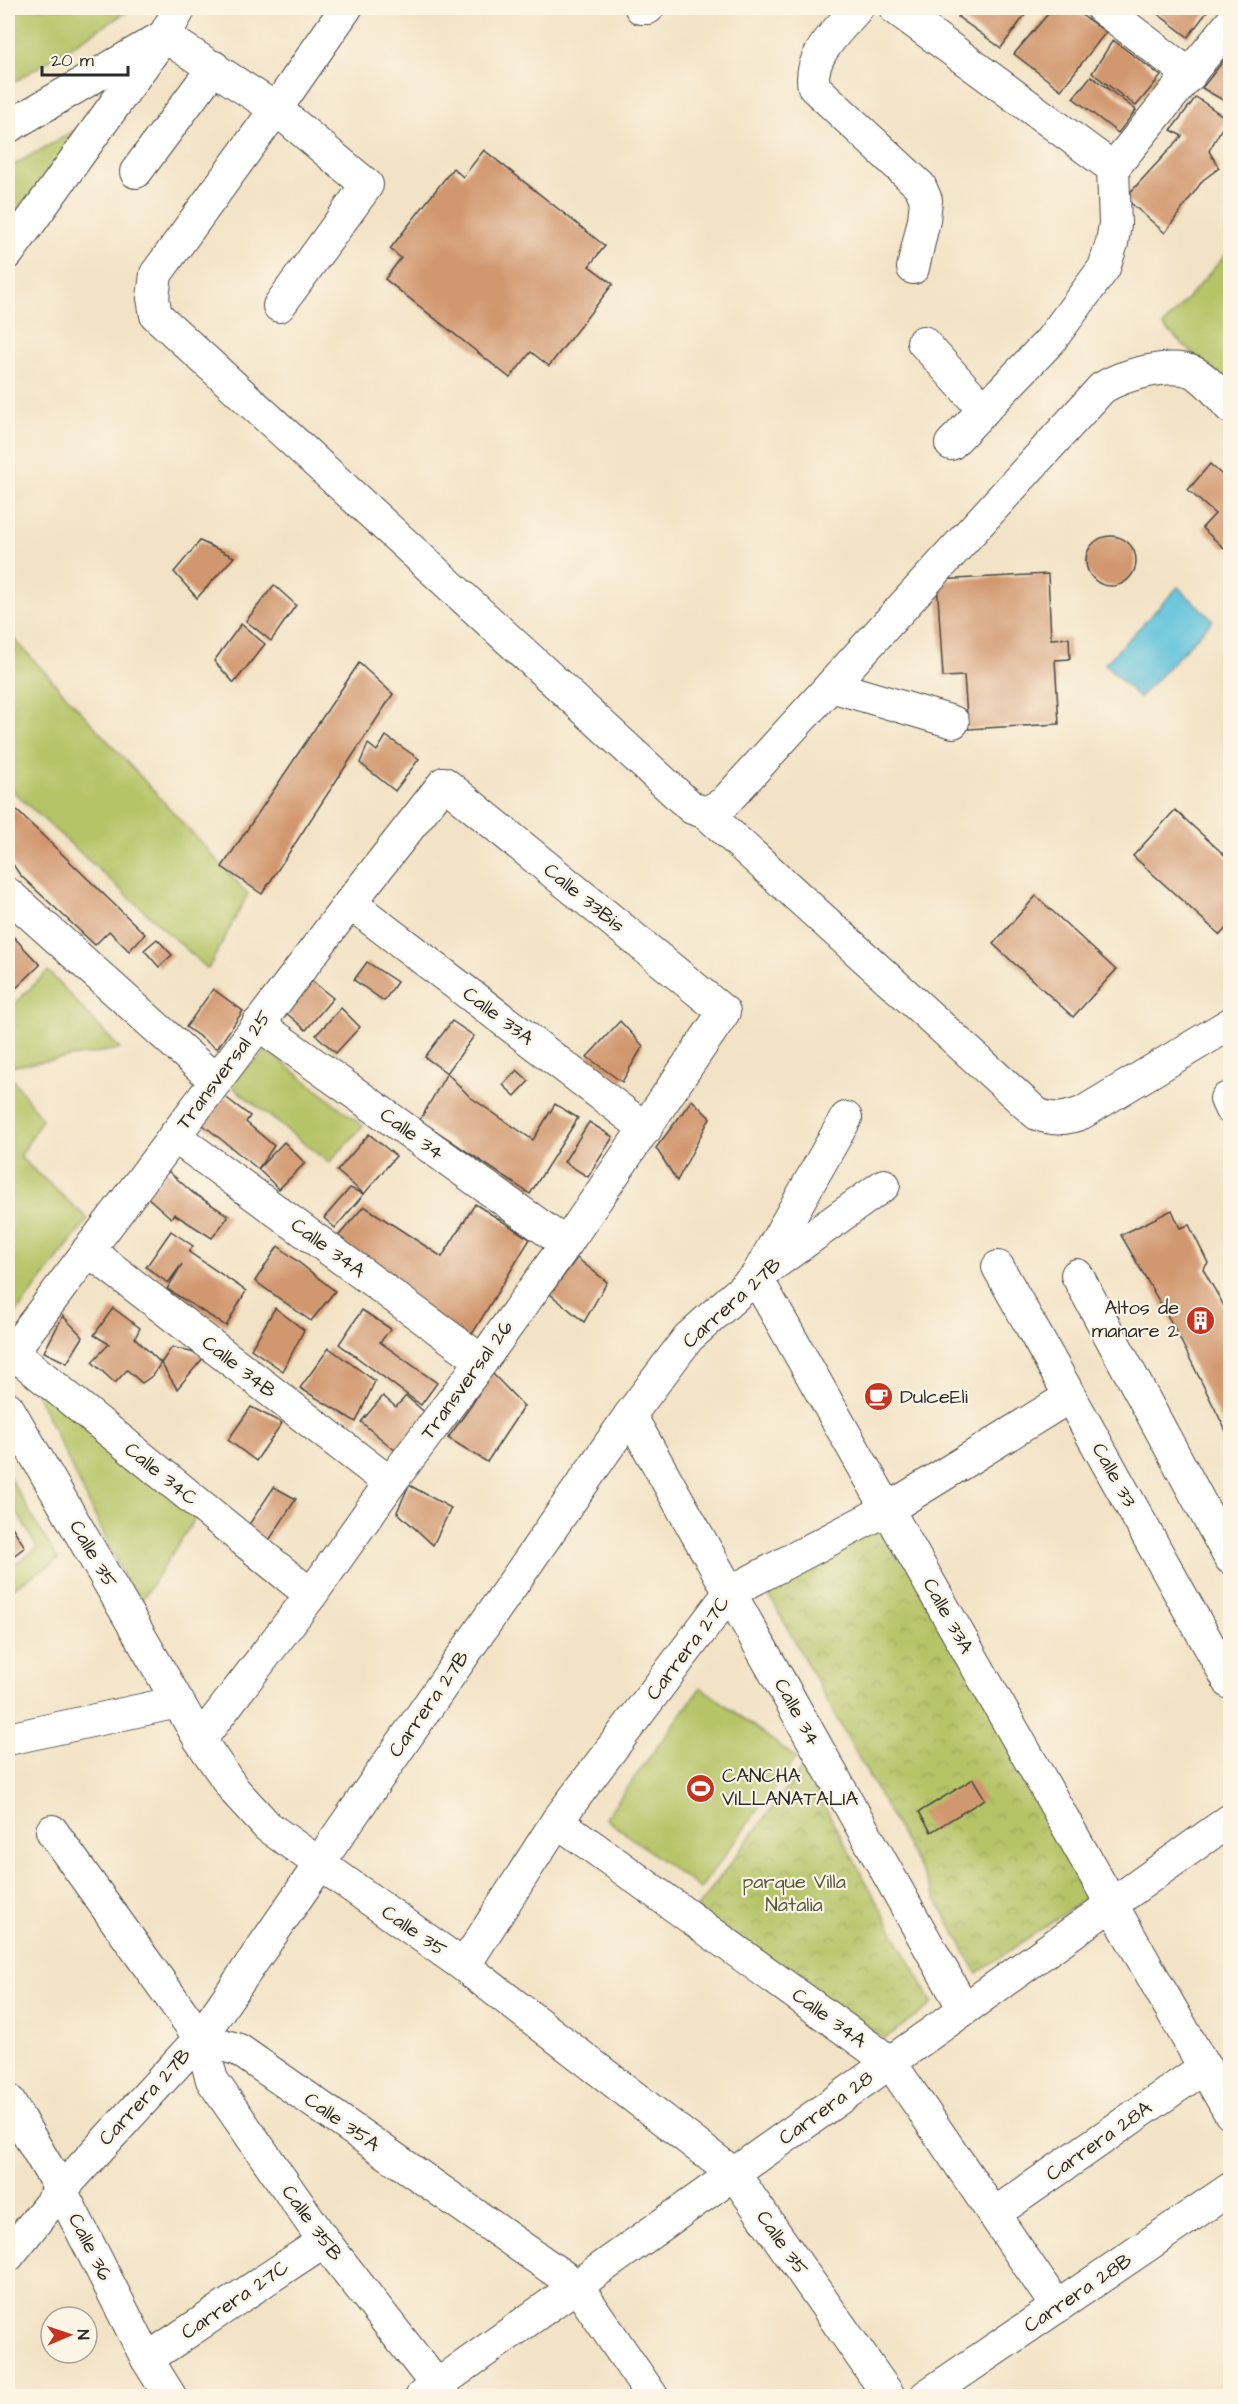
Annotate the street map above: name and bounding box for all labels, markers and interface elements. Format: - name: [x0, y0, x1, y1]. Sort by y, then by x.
- scale bar: [42, 39, 128, 77]
- text: 20 m: [51, 48, 94, 73]
- street label: Calle 33Bis: [537, 857, 631, 939]
- street label: Calle 33A: [457, 980, 540, 1052]
- street label: Transversal 25: [170, 1005, 278, 1135]
- street label: Calle 34: [374, 1101, 450, 1167]
- street label: Calle 34A: [285, 1211, 371, 1285]
- street label: Carrera 27B: [676, 1251, 788, 1355]
- place label: Altos de manare 2: [1092, 1294, 1180, 1345]
- building icon: Altos de manare 2: [1184, 1304, 1216, 1336]
- street label: Transversal 26: [414, 1314, 520, 1445]
- street label: Calle 34B: [196, 1329, 282, 1405]
- cafe icon: DulceEli: [863, 1381, 895, 1413]
- place label: DulceEli: [900, 1383, 968, 1411]
- street label: Calle 34C: [118, 1436, 204, 1512]
- street label: Calle 33: [1085, 1438, 1143, 1512]
- street label: Calle 35: [62, 1515, 124, 1593]
- street label: Calle 33A: [916, 1573, 980, 1659]
- street label: Carrera 27C: [639, 1590, 737, 1706]
- street label: Carrera 27B: [382, 1645, 476, 1763]
- street label: Calle 34: [767, 1673, 827, 1751]
- place label: CANCHA VILLANATALIA: [722, 1762, 859, 1813]
- sports icon: CANCHA VILLANATALIA: [685, 1772, 717, 1804]
- park label: parque Villa Natalia: [742, 1868, 846, 1919]
- street label: Calle 35: [376, 1898, 452, 1964]
- street label: Calle 34A: [786, 1981, 872, 2055]
- street label: Carrera 27B: [92, 2042, 198, 2152]
- street label: Carrera 28: [773, 2064, 879, 2152]
- street label: Calle 35A: [298, 2086, 386, 2158]
- street label: Carrera 28A: [1040, 2094, 1158, 2188]
- street label: Calle 35B: [275, 2179, 349, 2267]
- street label: Calle 35: [749, 2205, 815, 2281]
- street label: Calle 36: [61, 2208, 119, 2286]
- street label: Carrera 28B: [1018, 2246, 1138, 2340]
- street label: Carrera 27C: [176, 2254, 294, 2346]
- north arrow: [39, 2305, 99, 2365]
- text: N: [72, 2329, 94, 2340]

